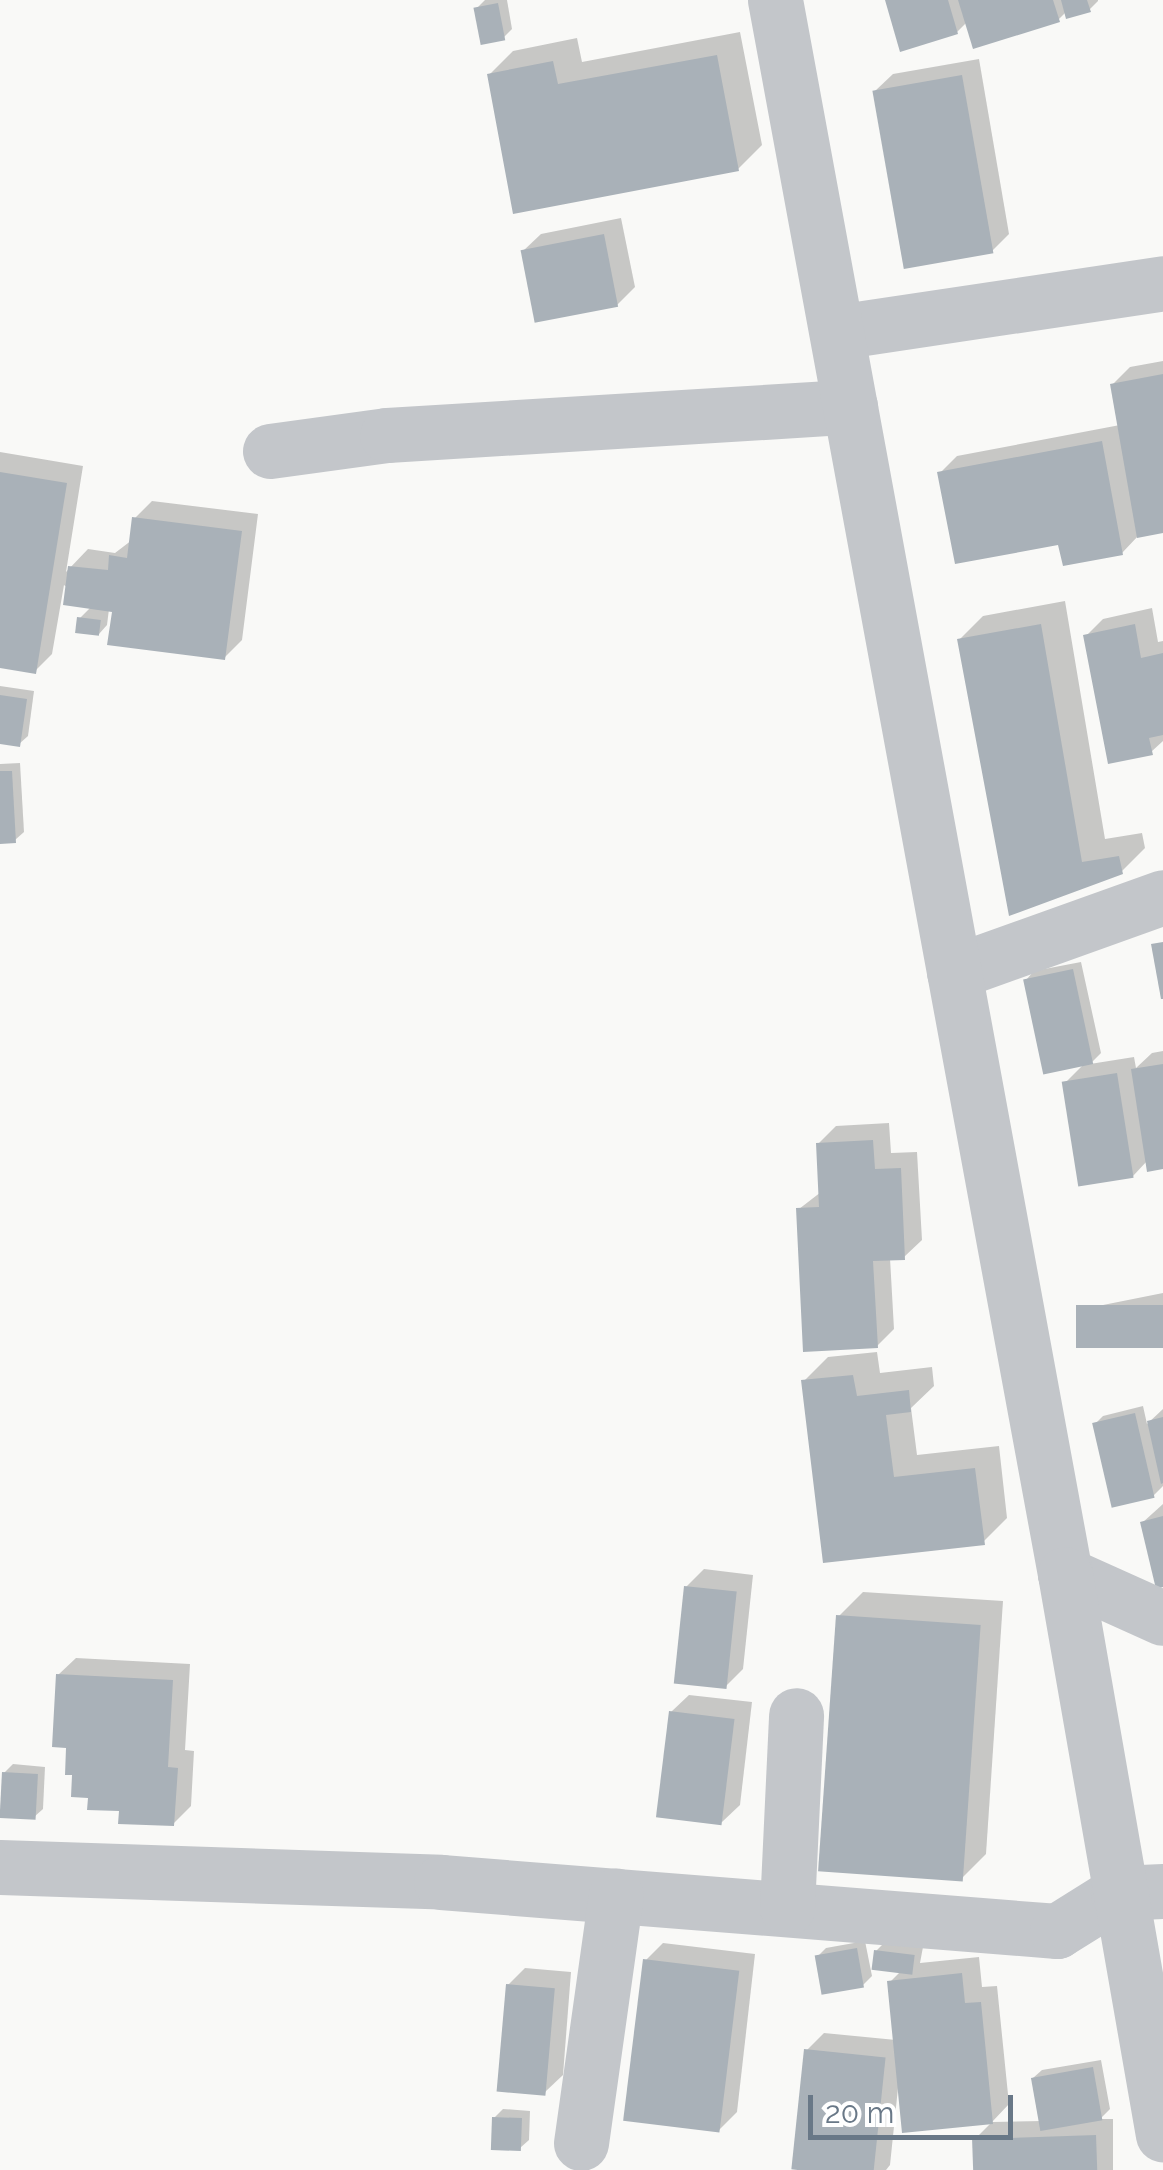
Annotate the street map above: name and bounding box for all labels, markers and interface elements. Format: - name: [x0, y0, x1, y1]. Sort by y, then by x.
- scale bar: [813, 2075, 1018, 2137]
- text: 20 m: [825, 2095, 894, 2130]

